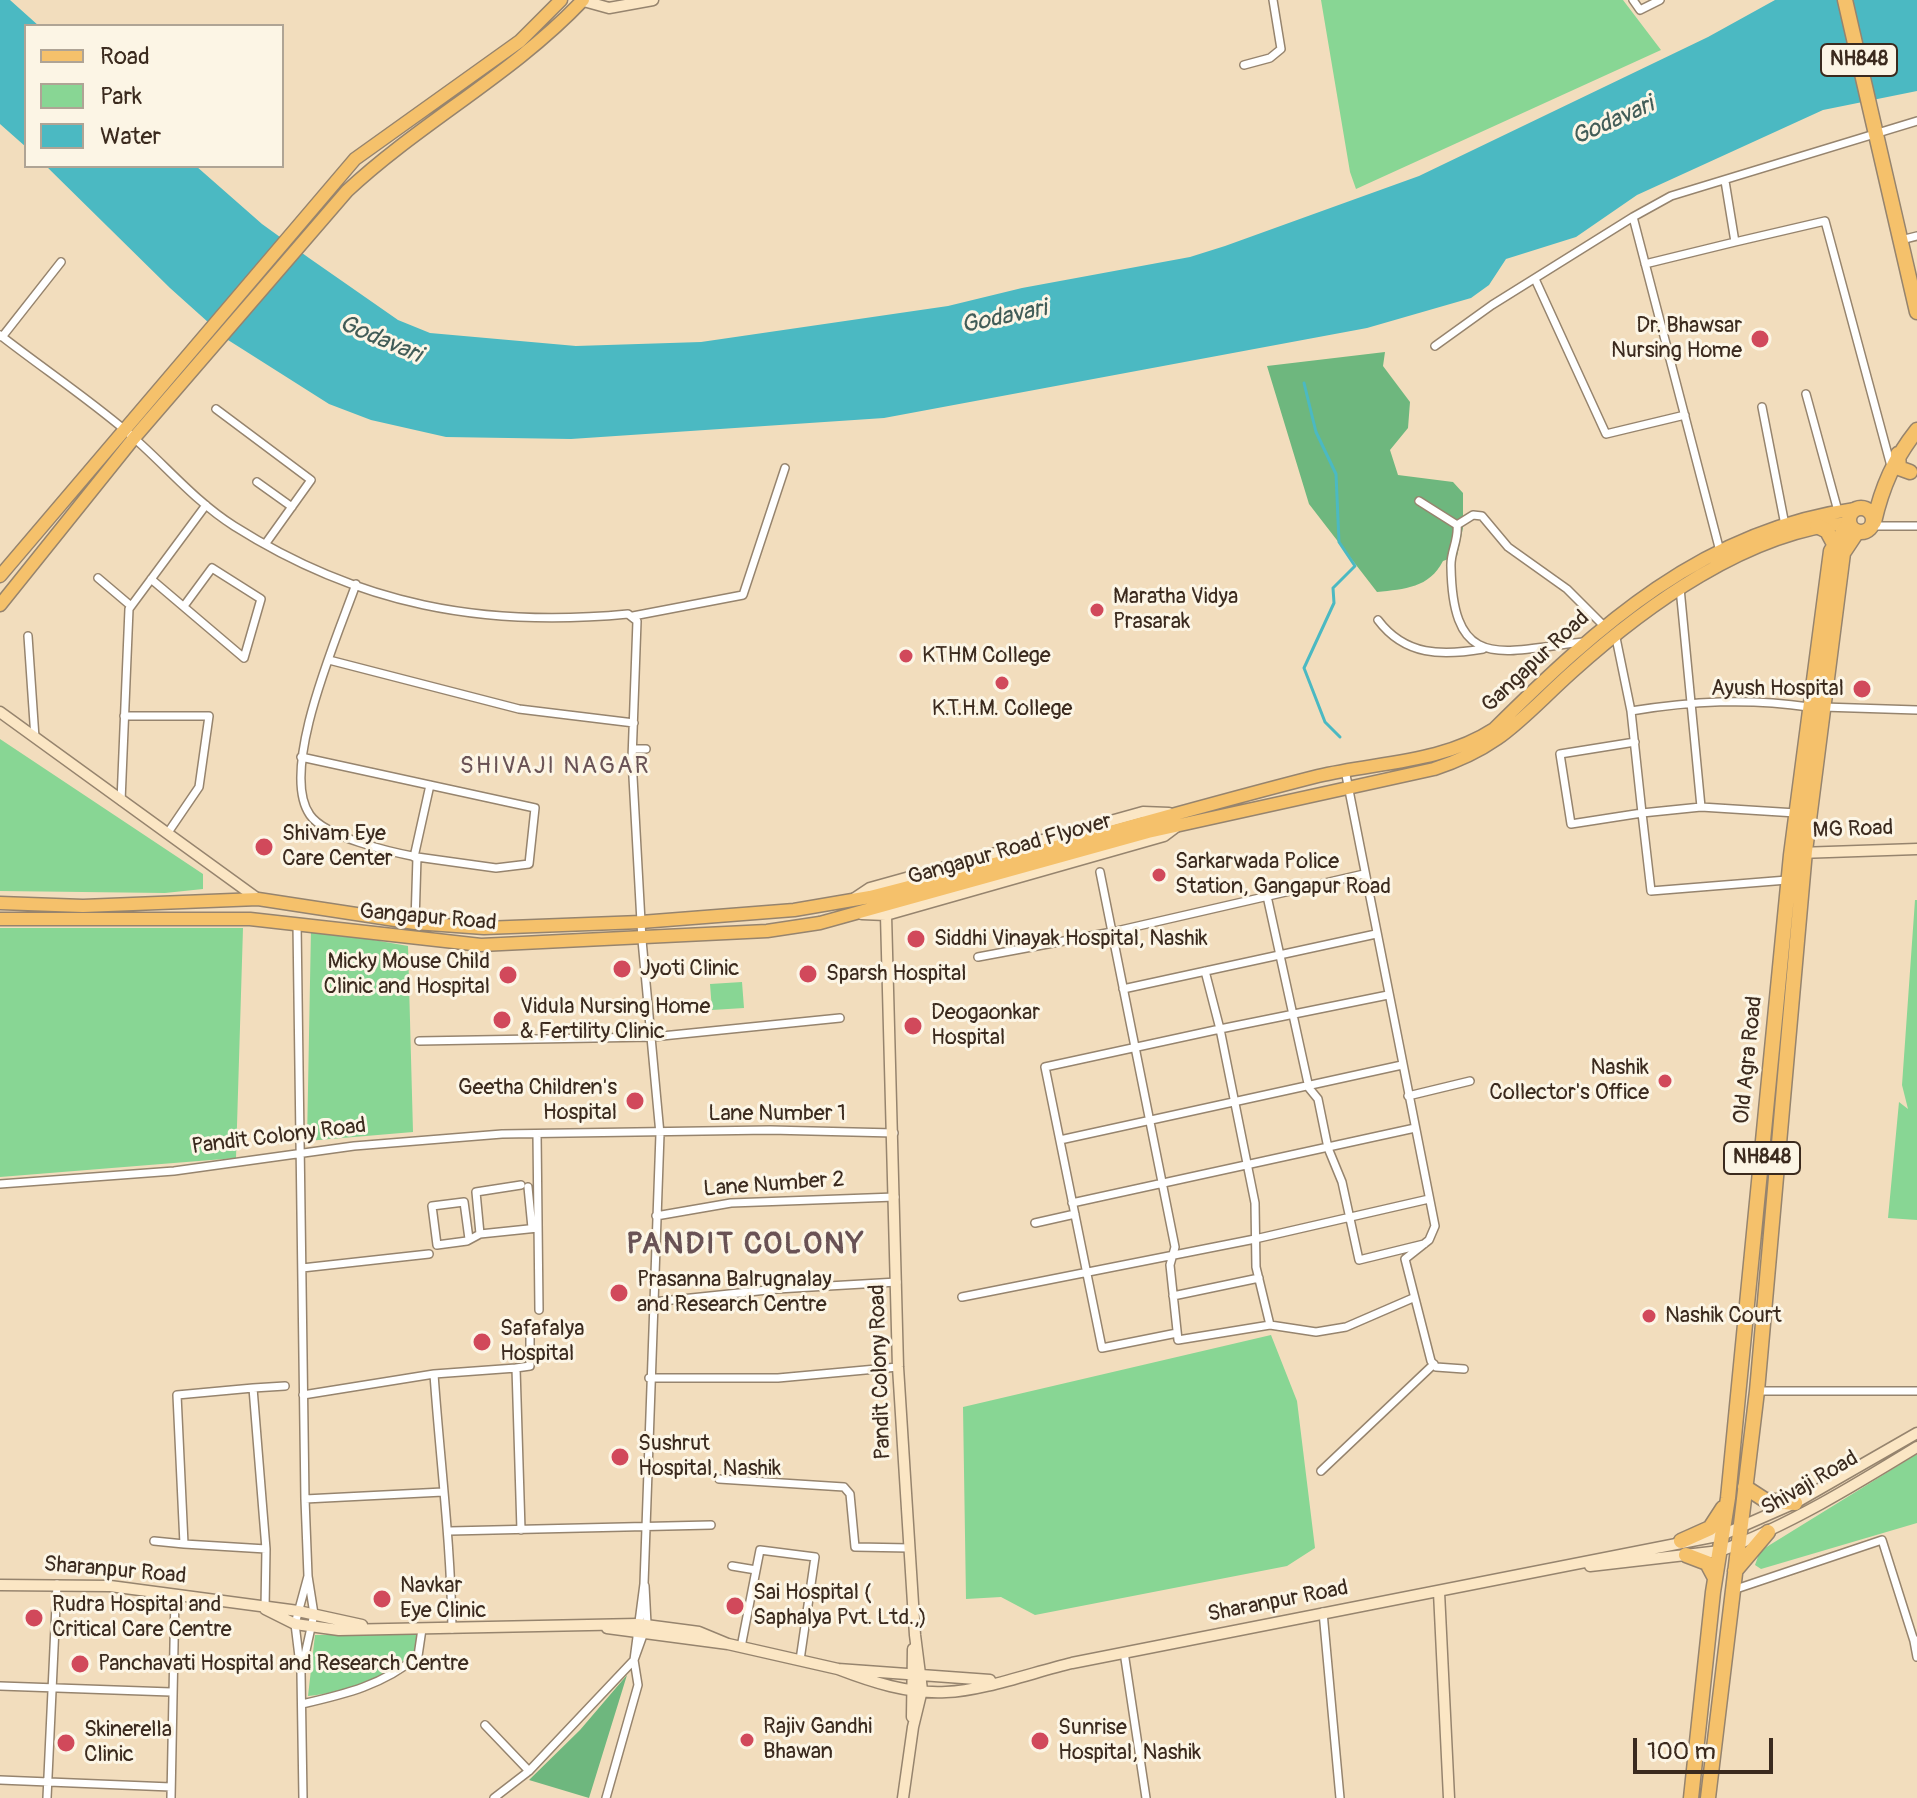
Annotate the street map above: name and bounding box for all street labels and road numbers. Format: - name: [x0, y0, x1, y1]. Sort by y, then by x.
- road number: NH848: [1821, 44, 1897, 76]
- street label: Gangapur Road: [1477, 605, 1595, 719]
- street label: Gangapur Road Flyover: [905, 808, 1115, 892]
- street label: MG Road: [1812, 815, 1894, 845]
- street label: Gangapur Road: [358, 899, 498, 937]
- street label: Old Agra Road: [1729, 995, 1769, 1125]
- street label: Lane Number 1: [708, 1101, 846, 1127]
- street label: Pandit Colony Road: [190, 1113, 368, 1161]
- road number: NH848: [1724, 1142, 1800, 1174]
- street label: Lane Number 2: [703, 1167, 845, 1203]
- street label: Pandit Colony Road: [865, 1284, 897, 1460]
- street label: Shivaji Road: [1757, 1446, 1863, 1522]
- street label: Sharanpur Road: [43, 1552, 187, 1590]
- street label: Sharanpur Road: [1205, 1575, 1351, 1629]

